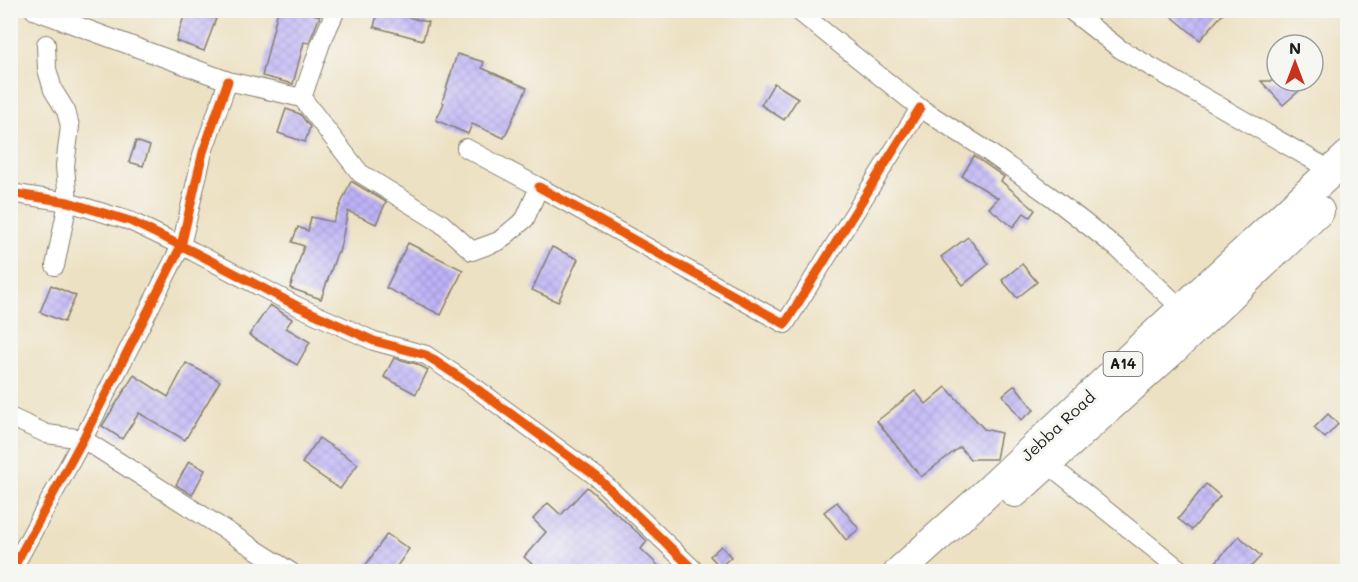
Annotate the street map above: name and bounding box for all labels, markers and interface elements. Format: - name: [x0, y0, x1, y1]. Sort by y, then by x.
- north arrow: [1265, 33, 1325, 93]
- text: N: [1289, 37, 1301, 58]
- road number: A14: [1104, 352, 1142, 376]
- street label: Jebba Road: [1016, 386, 1099, 465]

